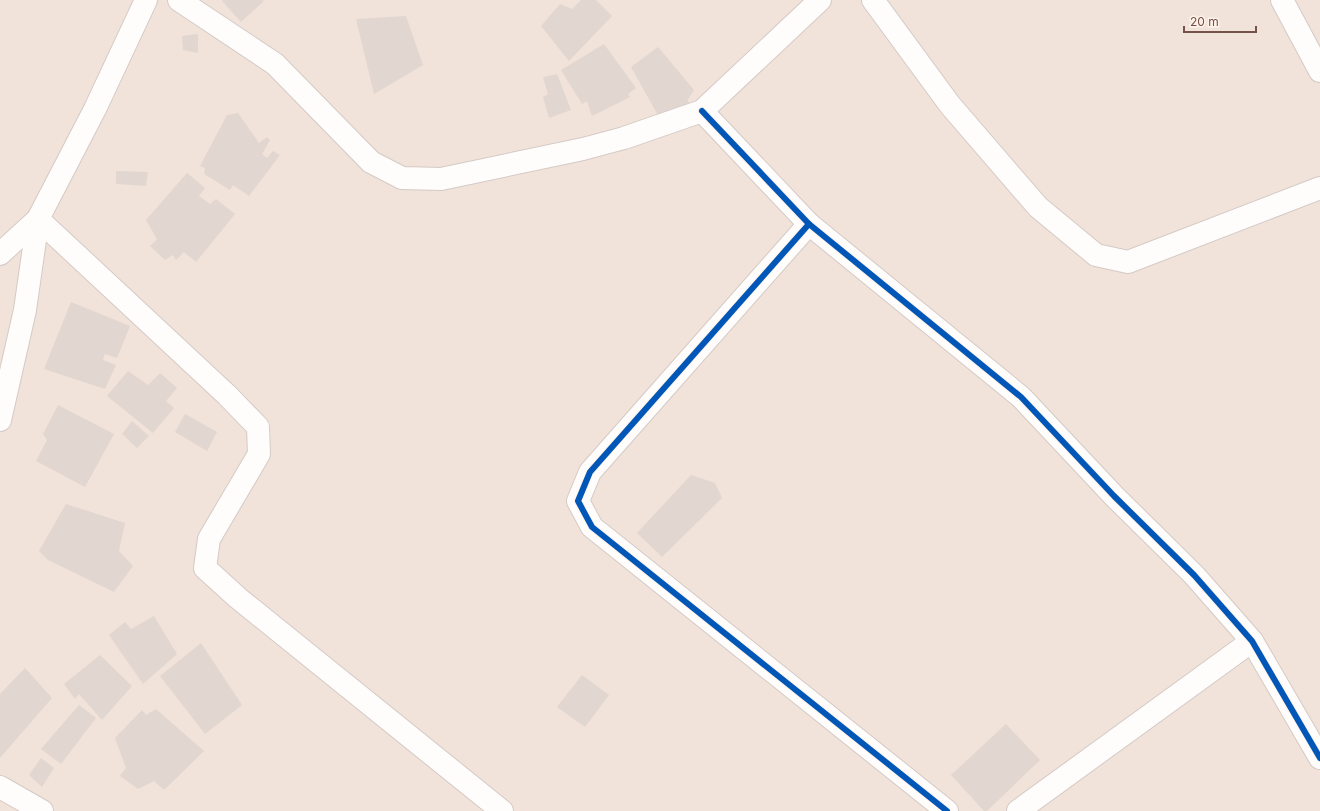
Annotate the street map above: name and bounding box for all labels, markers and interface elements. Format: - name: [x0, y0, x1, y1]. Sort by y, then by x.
- scale bar: [1184, 8, 1256, 34]
- text: 20 m: [1190, 14, 1219, 29]

